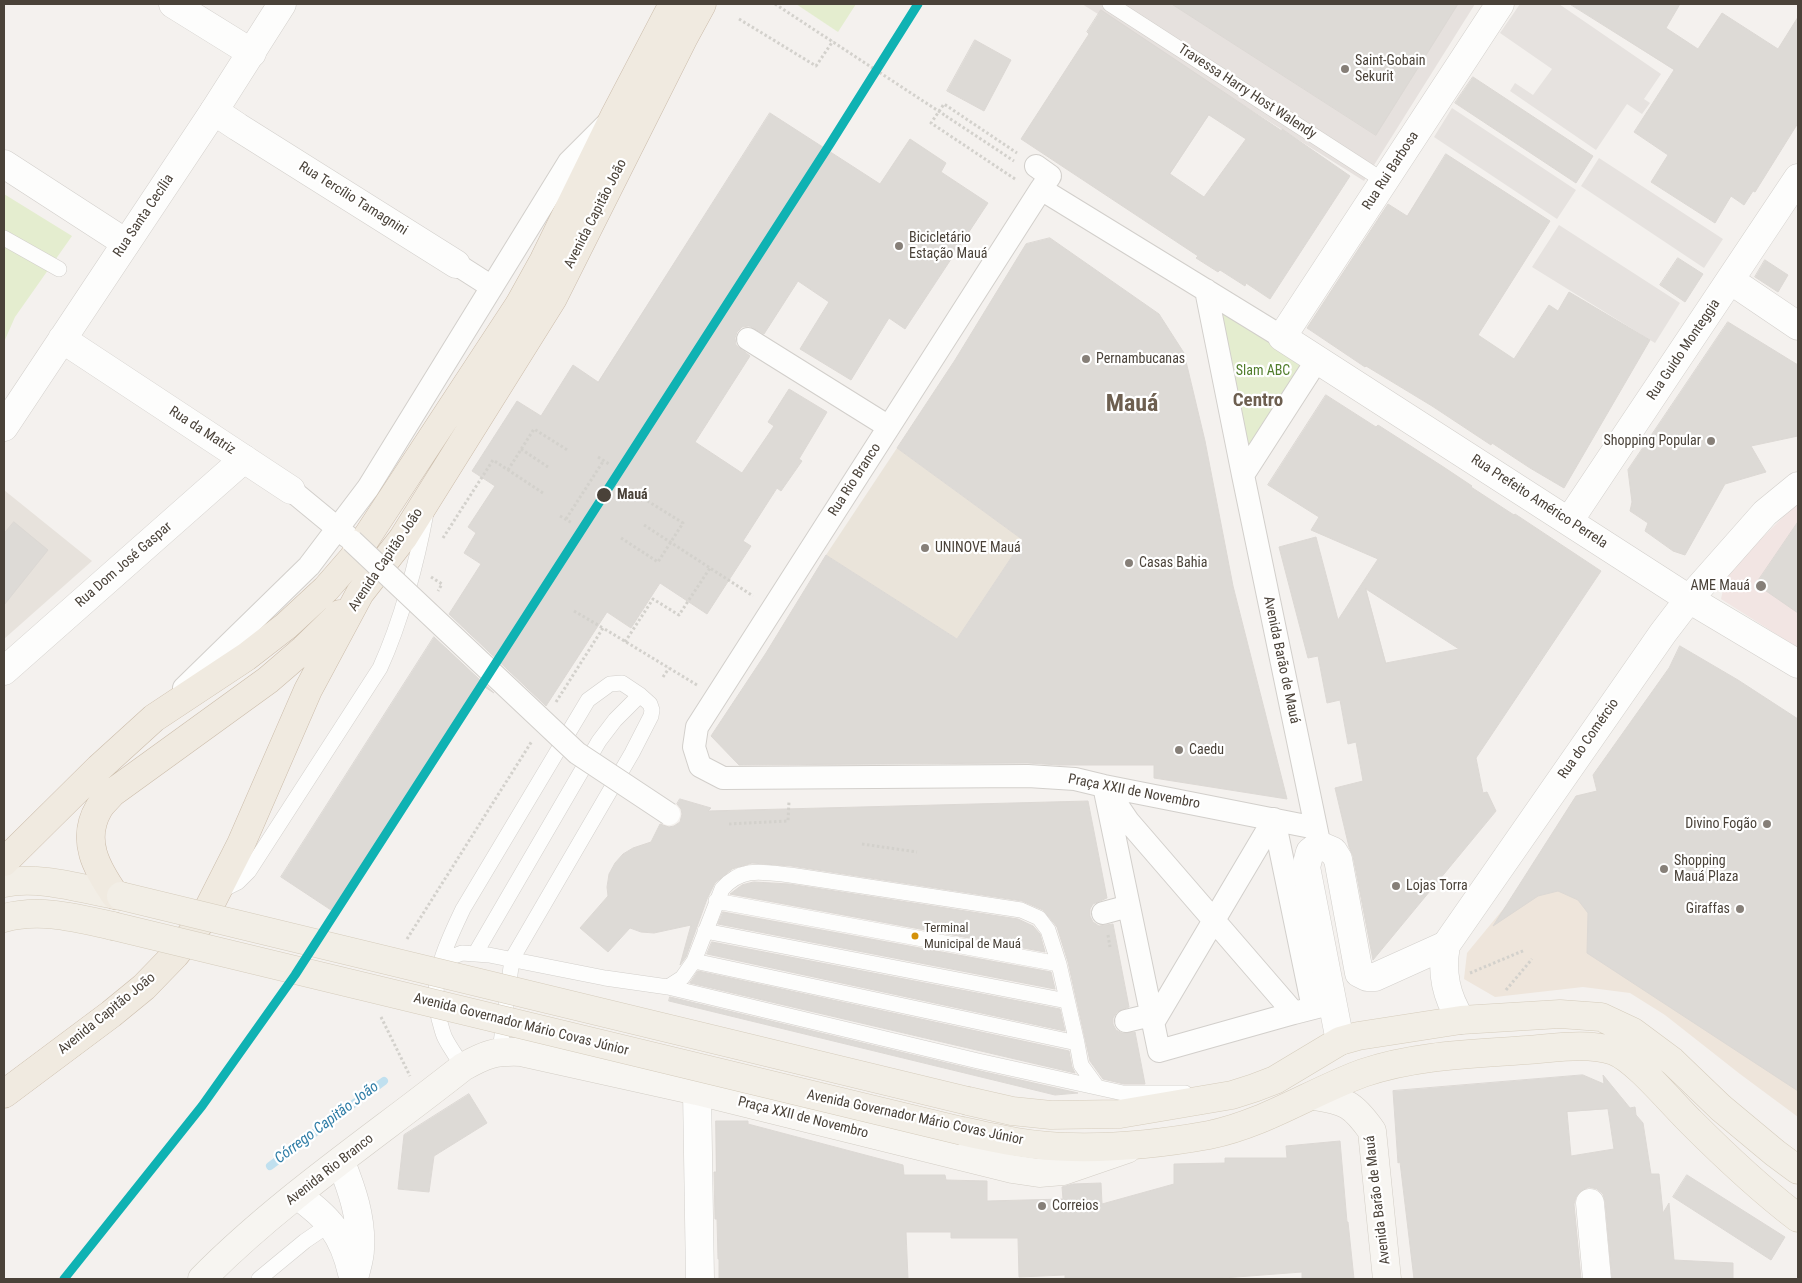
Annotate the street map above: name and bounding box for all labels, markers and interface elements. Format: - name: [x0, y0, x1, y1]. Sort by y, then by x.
- street label: Travessa Harry Host Walendy: [1175, 41, 1319, 143]
- place label: Saint-Gobain Sekurit: [1355, 53, 1425, 85]
- marker: Saint-Gobain Sekurit: [1339, 63, 1351, 75]
- street label: Rua Rui Barbosa: [1359, 129, 1423, 213]
- street label: Avenida Capitão João: [561, 157, 631, 271]
- street label: Rua Tercílio Tamagnini: [295, 159, 411, 239]
- street label: Rua Santa Cecília: [110, 171, 178, 261]
- place label: Bicicletário Estação Mauá: [909, 230, 987, 262]
- marker: Bicicletário Estação Mauá: [893, 240, 905, 252]
- street label: Rua Guido Monteggia: [1644, 296, 1724, 404]
- place label: Pernambucanas: [1096, 351, 1185, 367]
- marker: Pernambucanas: [1080, 353, 1092, 365]
- park label: Slam ABC: [1236, 363, 1290, 379]
- district label: Centro: [1233, 390, 1283, 412]
- district label: Mauá: [1106, 391, 1158, 419]
- street label: Rua da Matriz: [166, 403, 238, 459]
- place label: Shopping Popular: [1603, 433, 1701, 449]
- marker: Shopping Popular: [1705, 435, 1717, 447]
- street label: Rua Rio Branco: [825, 440, 885, 520]
- street label: Rua Prefeito Américo Perrela: [1468, 452, 1610, 552]
- marker: Mauá: [595, 486, 613, 504]
- place label: Mauá: [617, 487, 648, 503]
- street label: Avenida Capitão João: [345, 505, 427, 615]
- street label: Rua Dom José Gaspar: [72, 519, 176, 611]
- place label: UNINOVE Mauá: [935, 540, 1021, 556]
- marker: UNINOVE Mauá: [919, 542, 931, 554]
- place label: Casas Bahia: [1139, 555, 1207, 571]
- marker: Casas Bahia: [1123, 557, 1135, 569]
- place label: AME Mauá: [1690, 578, 1750, 594]
- marker: AME Mauá: [1754, 579, 1768, 593]
- street label: Avenida Barão de Mauá: [1259, 595, 1303, 725]
- street label: Rua do Comércio: [1555, 696, 1623, 782]
- place label: Caedu: [1189, 742, 1224, 758]
- marker: Caedu: [1173, 744, 1185, 756]
- street label: Praça XXII de Novembro: [1067, 771, 1201, 813]
- place label: Divino Fogão: [1685, 816, 1757, 832]
- marker: Divino Fogão: [1761, 818, 1773, 830]
- place label: Shopping Mauá Plaza: [1674, 853, 1738, 886]
- marker: Shopping Mauá Plaza: [1658, 863, 1670, 875]
- place label: Lojas Torra: [1406, 878, 1468, 894]
- marker: Lojas Torra: [1390, 880, 1402, 892]
- place label: Giraffas: [1686, 901, 1730, 917]
- marker: Giraffas: [1734, 903, 1746, 915]
- place label: Terminal Municipal de Mauá: [924, 921, 1021, 952]
- marker: Terminal Municipal de Mauá: [910, 931, 920, 941]
- street label: Avenida Capitão João: [55, 970, 159, 1058]
- street label: Avenida Governador Mário Covas Júnior: [412, 990, 630, 1060]
- water label: Córrego Capitão João: [272, 1078, 382, 1168]
- street label: Avenida Governador Mário Covas Júnior: [805, 1087, 1025, 1149]
- street label: Praça XXII de Novembro: [736, 1094, 870, 1142]
- street label: Avenida Rio Branco: [283, 1131, 377, 1209]
- street label: Avenida Barão de Mauá: [1362, 1135, 1394, 1265]
- place label: Correios: [1052, 1198, 1099, 1214]
- marker: Correios: [1036, 1200, 1048, 1212]

